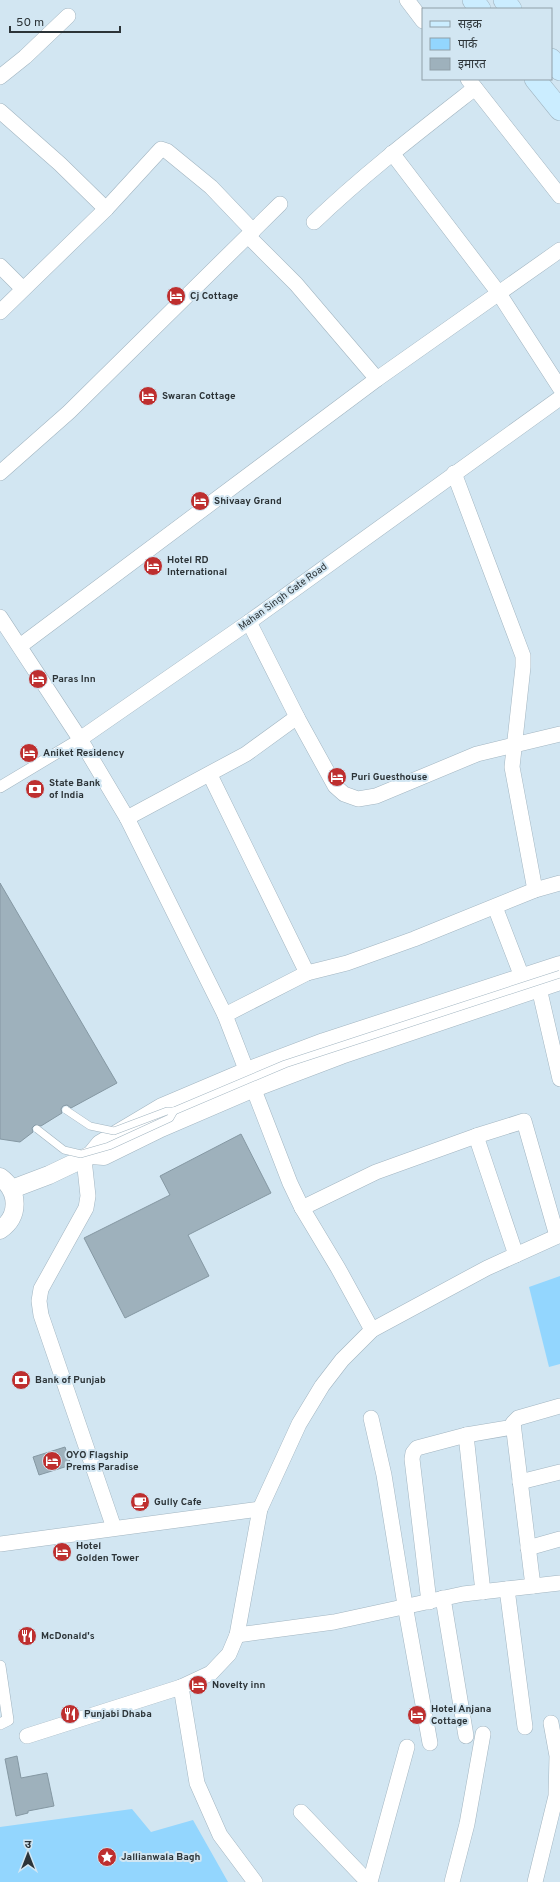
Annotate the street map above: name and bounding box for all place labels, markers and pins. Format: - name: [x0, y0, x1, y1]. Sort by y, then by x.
- hotel icon: Cj Cottage: [165, 285, 187, 307]
- place label: Cj Cottage: [190, 290, 239, 303]
- hotel icon: Swaran Cottage: [137, 385, 159, 407]
- place label: Swaran Cottage: [162, 390, 236, 403]
- hotel icon: Shivaay Grand: [189, 490, 211, 512]
- place label: Shivaay Grand: [214, 495, 282, 508]
- place label: Hotel RD International: [167, 554, 227, 579]
- hotel icon: Hotel RD International: [142, 555, 164, 577]
- hotel icon: Paras Inn: [27, 668, 49, 690]
- place label: Paras Inn: [52, 673, 96, 686]
- hotel icon: Aniket Residency: [18, 742, 40, 764]
- place label: Aniket Residency: [43, 747, 125, 760]
- hotel icon: Puri Guesthouse: [326, 766, 348, 788]
- place label: Puri Guesthouse: [351, 771, 428, 784]
- place label: State Bank of India: [49, 777, 101, 802]
- bank icon: State Bank of India: [24, 778, 46, 800]
- bank icon: Bank of Punjab: [10, 1369, 32, 1391]
- place label: Bank of Punjab: [35, 1374, 106, 1387]
- place label: OYO Flagship Prems Paradise: [66, 1449, 139, 1474]
- hotel icon: OYO Flagship Prems Paradise: [41, 1450, 63, 1472]
- cafe icon: Gully Cafe: [129, 1491, 151, 1513]
- place label: Gully Cafe: [154, 1496, 202, 1509]
- place label: Hotel Golden Tower: [76, 1540, 140, 1565]
- hotel icon: Hotel Golden Tower: [51, 1541, 73, 1563]
- restaurant icon: McDonald's: [16, 1625, 38, 1647]
- place label: McDonald's: [41, 1630, 95, 1643]
- hotel icon: Novelty inn: [187, 1674, 209, 1696]
- place label: Novelty inn: [212, 1679, 265, 1692]
- restaurant icon: Punjabi Dhaba: [59, 1703, 81, 1725]
- place label: Hotel Anjana Cottage: [431, 1703, 491, 1728]
- hotel icon: Hotel Anjana Cottage: [406, 1704, 428, 1726]
- place label: Punjabi Dhaba: [84, 1708, 152, 1721]
- place icon: Jallianwala Bagh: [96, 1846, 118, 1868]
- place label: Jallianwala Bagh: [121, 1851, 201, 1864]

